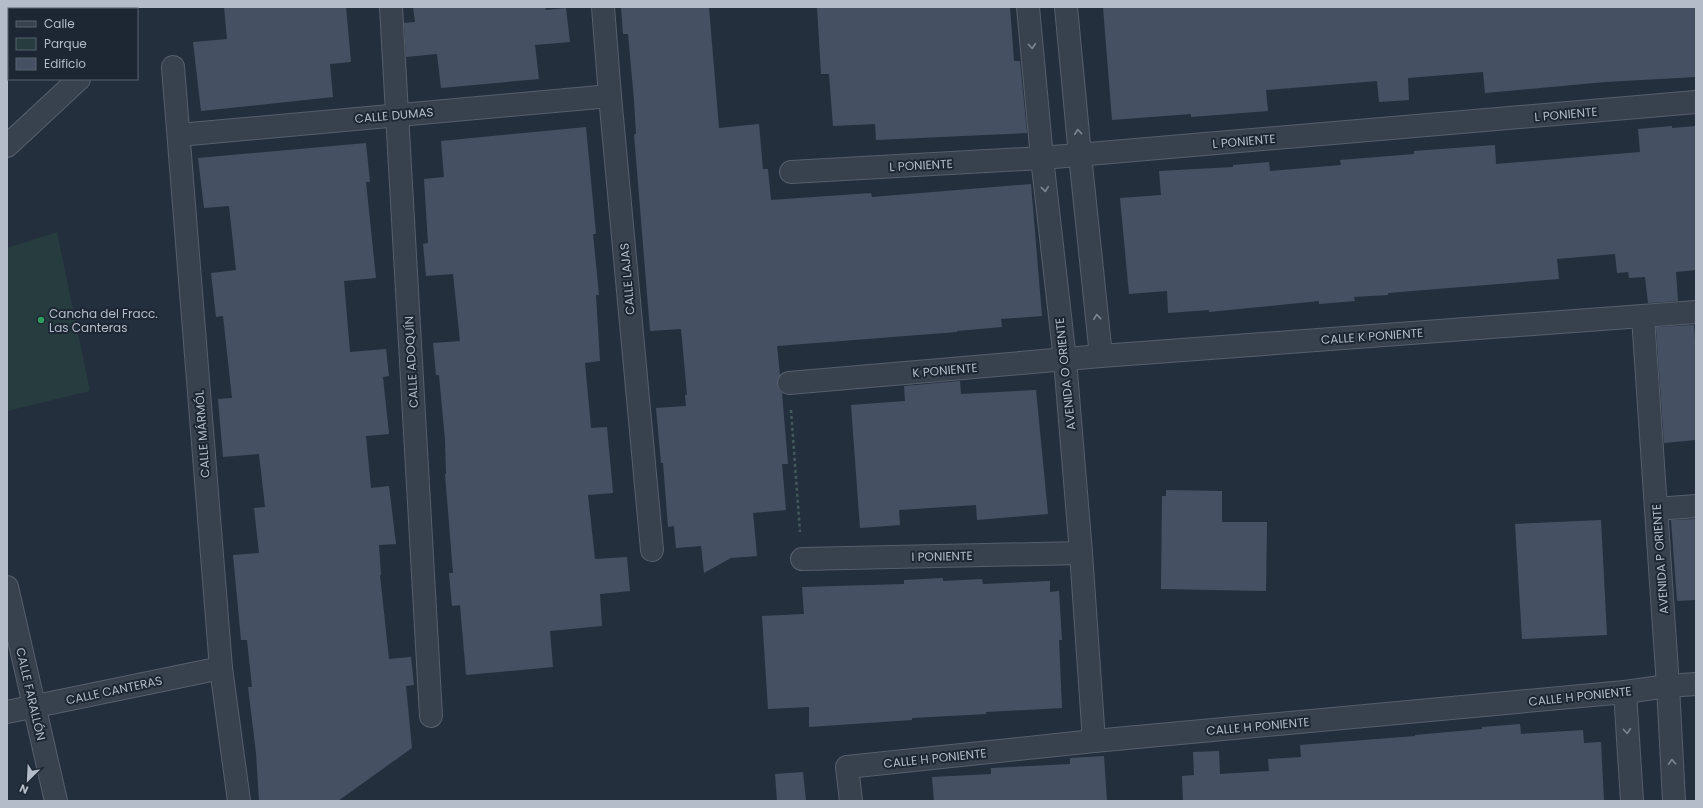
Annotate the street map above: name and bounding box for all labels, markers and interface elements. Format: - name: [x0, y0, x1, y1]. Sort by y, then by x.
- legend: [8, 8, 138, 80]
- text: Calle: [44, 15, 75, 32]
- text: Parque: [44, 35, 87, 52]
- one-way arrow: [1027, 43, 1036, 49]
- text: Edificio: [44, 55, 86, 72]
- street label: CALLE DUMAS: [354, 103, 434, 127]
- street label: L PONIENTE: [1534, 103, 1598, 125]
- one-way arrow: [1073, 129, 1082, 135]
- street label: L PONIENTE: [1212, 130, 1276, 152]
- street label: L PONIENTE: [889, 155, 953, 175]
- one-way arrow: [1041, 186, 1050, 192]
- street label: CALLE LAJAS: [615, 242, 639, 316]
- place label: Cancha del Fracc. Las Canteras: [49, 305, 158, 336]
- one-way arrow: [1093, 314, 1102, 320]
- marker: Cancha del Fracc. Las Canteras: [36, 315, 46, 325]
- street label: CALLE ADOQUÍN: [400, 316, 422, 408]
- street label: AVENIDA O ORIENTE: [1051, 317, 1079, 431]
- street label: CALLE K PONIENTE: [1320, 324, 1424, 348]
- street label: K PONIENTE: [912, 359, 978, 381]
- street label: CALLE MÁRMÓL: [190, 390, 214, 478]
- street label: AVENIDA P ORIENTE: [1648, 503, 1672, 615]
- street label: I PONIENTE: [911, 547, 973, 565]
- street label: CALLE FARALLÓN: [12, 646, 50, 742]
- street label: CALLE CANTERAS: [64, 672, 164, 708]
- street label: CALLE H PONIENTE: [1528, 682, 1632, 710]
- street label: CALLE H PONIENTE: [1206, 713, 1310, 739]
- one-way arrow: [1623, 728, 1632, 734]
- street label: CALLE H PONIENTE: [883, 744, 987, 772]
- one-way arrow: [1668, 759, 1677, 765]
- north arrow: [8, 760, 48, 800]
- text: N: [17, 780, 31, 798]

